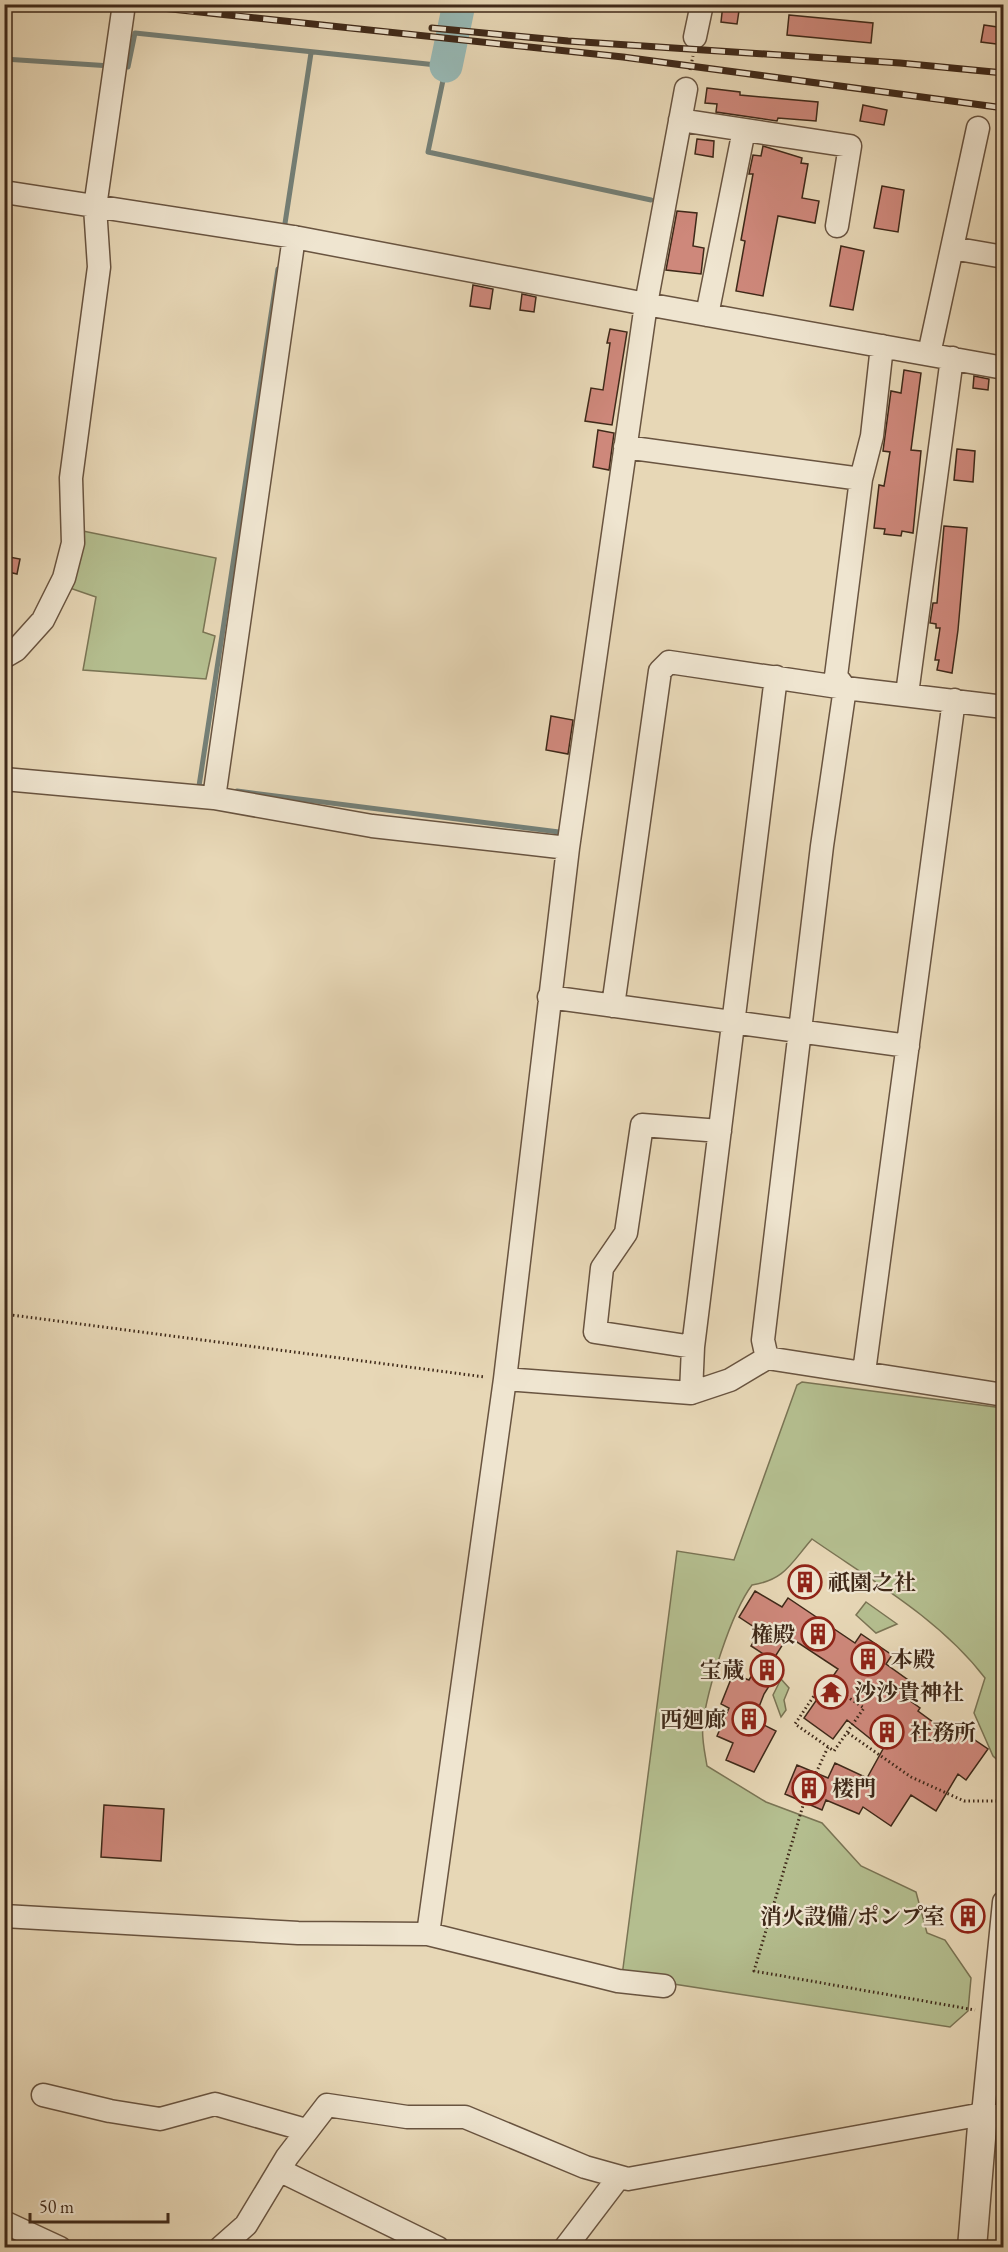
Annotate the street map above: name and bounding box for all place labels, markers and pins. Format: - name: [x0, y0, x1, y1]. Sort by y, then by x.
- building icon: 祇園之社: [787, 1564, 823, 1600]
- place label: 祇園之社: [828, 1568, 916, 1597]
- building icon: 権殿: [800, 1616, 836, 1652]
- place label: 権殿: [751, 1620, 795, 1649]
- building icon: 本殿: [850, 1641, 886, 1677]
- place label: 本殿: [891, 1645, 935, 1674]
- building icon: 宝蔵: [749, 1652, 785, 1688]
- place label: 宝蔵: [700, 1656, 744, 1685]
- temple icon: 沙沙貴神社: [813, 1674, 849, 1710]
- place label: 沙沙貴神社: [854, 1678, 964, 1707]
- building icon: 西廻廊: [731, 1701, 767, 1737]
- place label: 西廻廊: [660, 1705, 726, 1734]
- building icon: 社務所: [869, 1714, 905, 1750]
- place label: 社務所: [910, 1718, 976, 1747]
- building icon: 楼門: [791, 1770, 827, 1806]
- place label: 楼門: [832, 1774, 876, 1803]
- building icon: 消火設備/ポンプ室: [950, 1898, 986, 1934]
- place label: 消火設備/ポンプ室: [760, 1902, 945, 1931]

